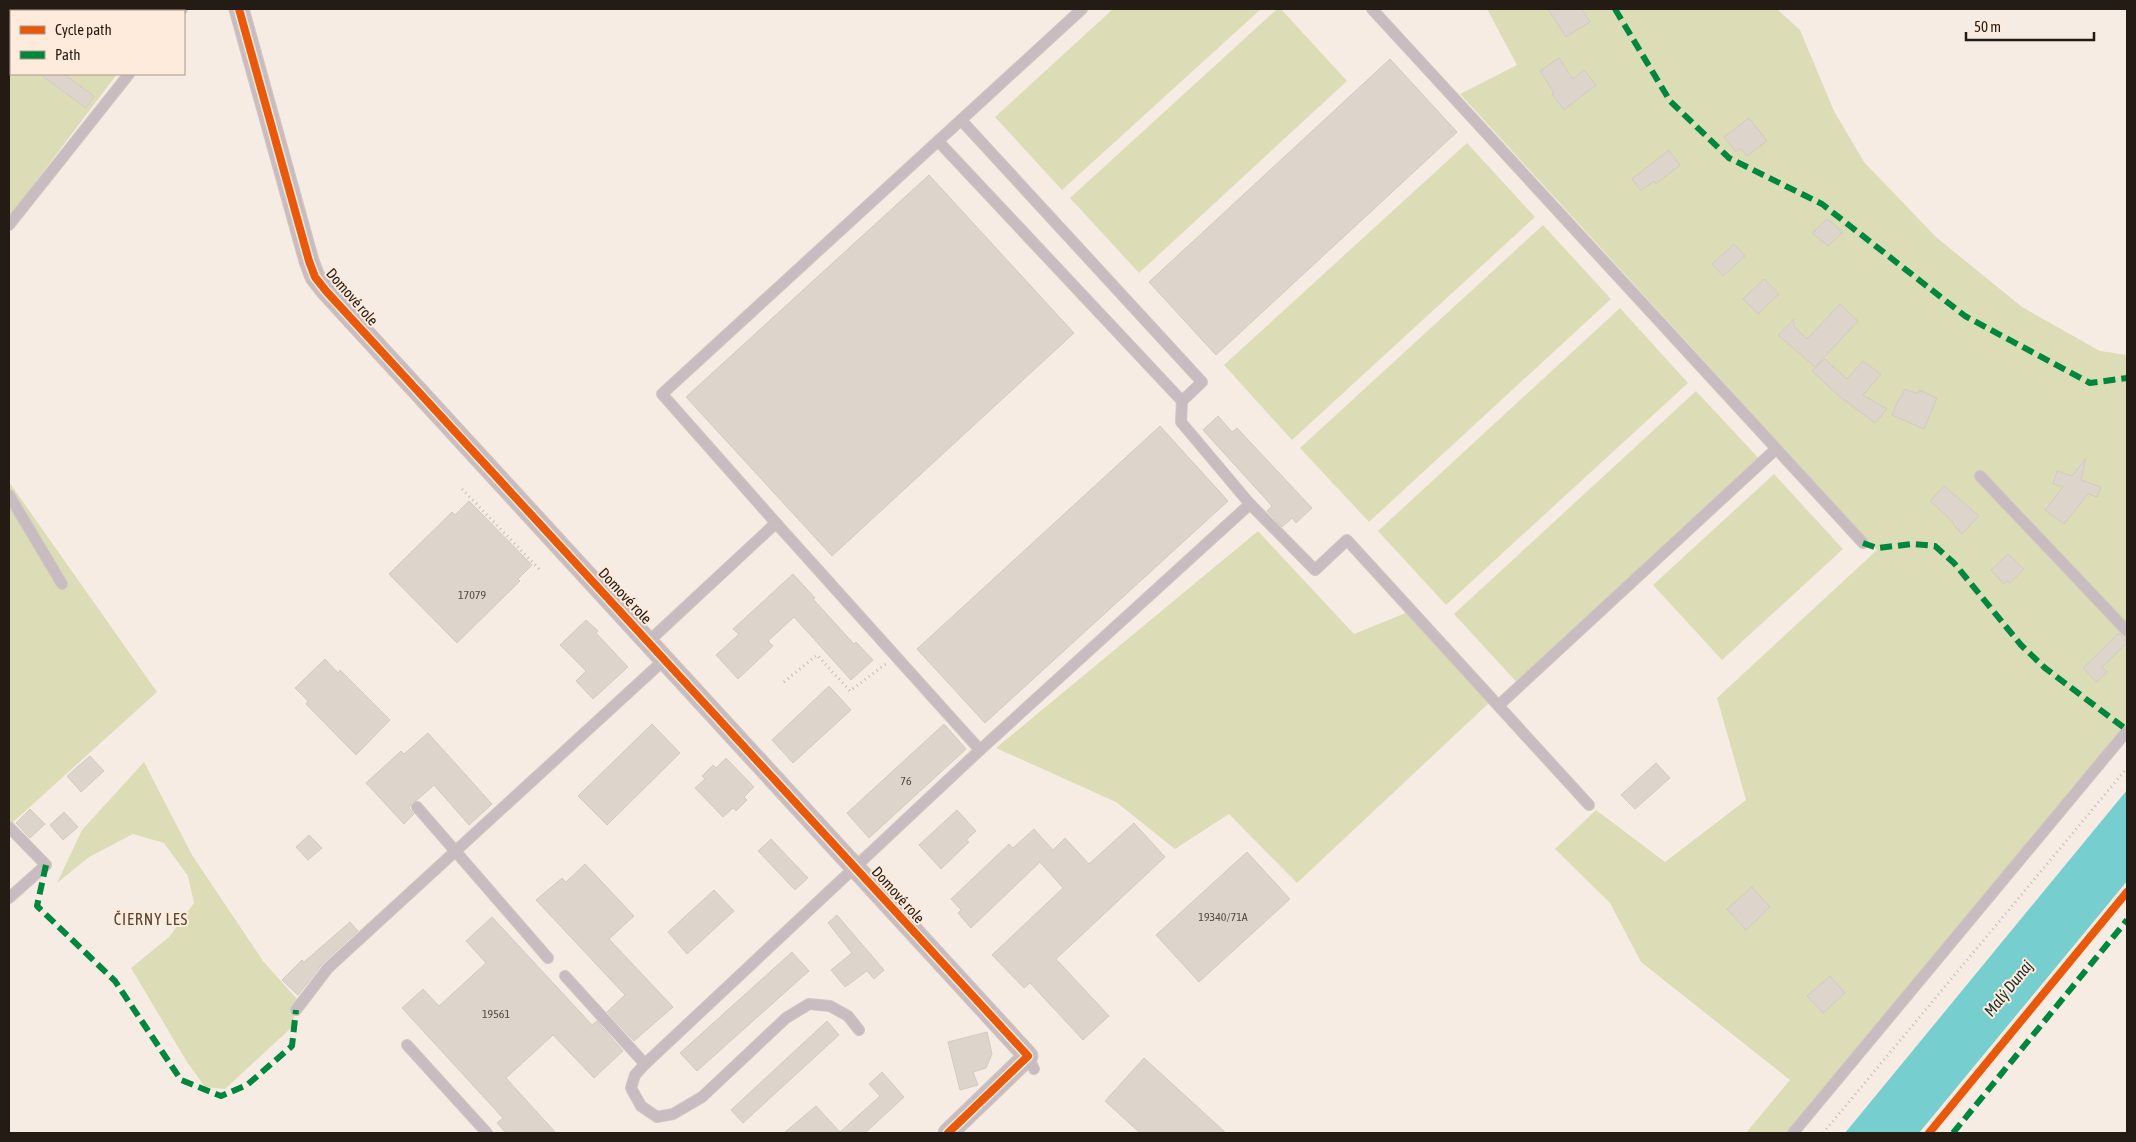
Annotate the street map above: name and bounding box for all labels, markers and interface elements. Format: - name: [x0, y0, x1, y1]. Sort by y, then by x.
- legend: [10, 10, 185, 75]
- scale bar: [1966, 10, 2094, 42]
- text: 50 m: [1974, 18, 2001, 35]
- text: Cycle path: [55, 21, 112, 38]
- text: Path: [55, 46, 81, 63]
- street label: Domové role: [323, 265, 382, 329]
- street label: Domové role: [595, 564, 656, 627]
- house number: 17079: [458, 588, 486, 602]
- house number: 76: [900, 774, 912, 788]
- street label: Domové role: [869, 863, 928, 927]
- district label: ČIERNY LES: [114, 910, 188, 928]
- house number: 19340/71A: [1198, 910, 1248, 924]
- water label: Malý Dunaj: [1980, 956, 2037, 1020]
- house number: 19561: [482, 1007, 510, 1021]

